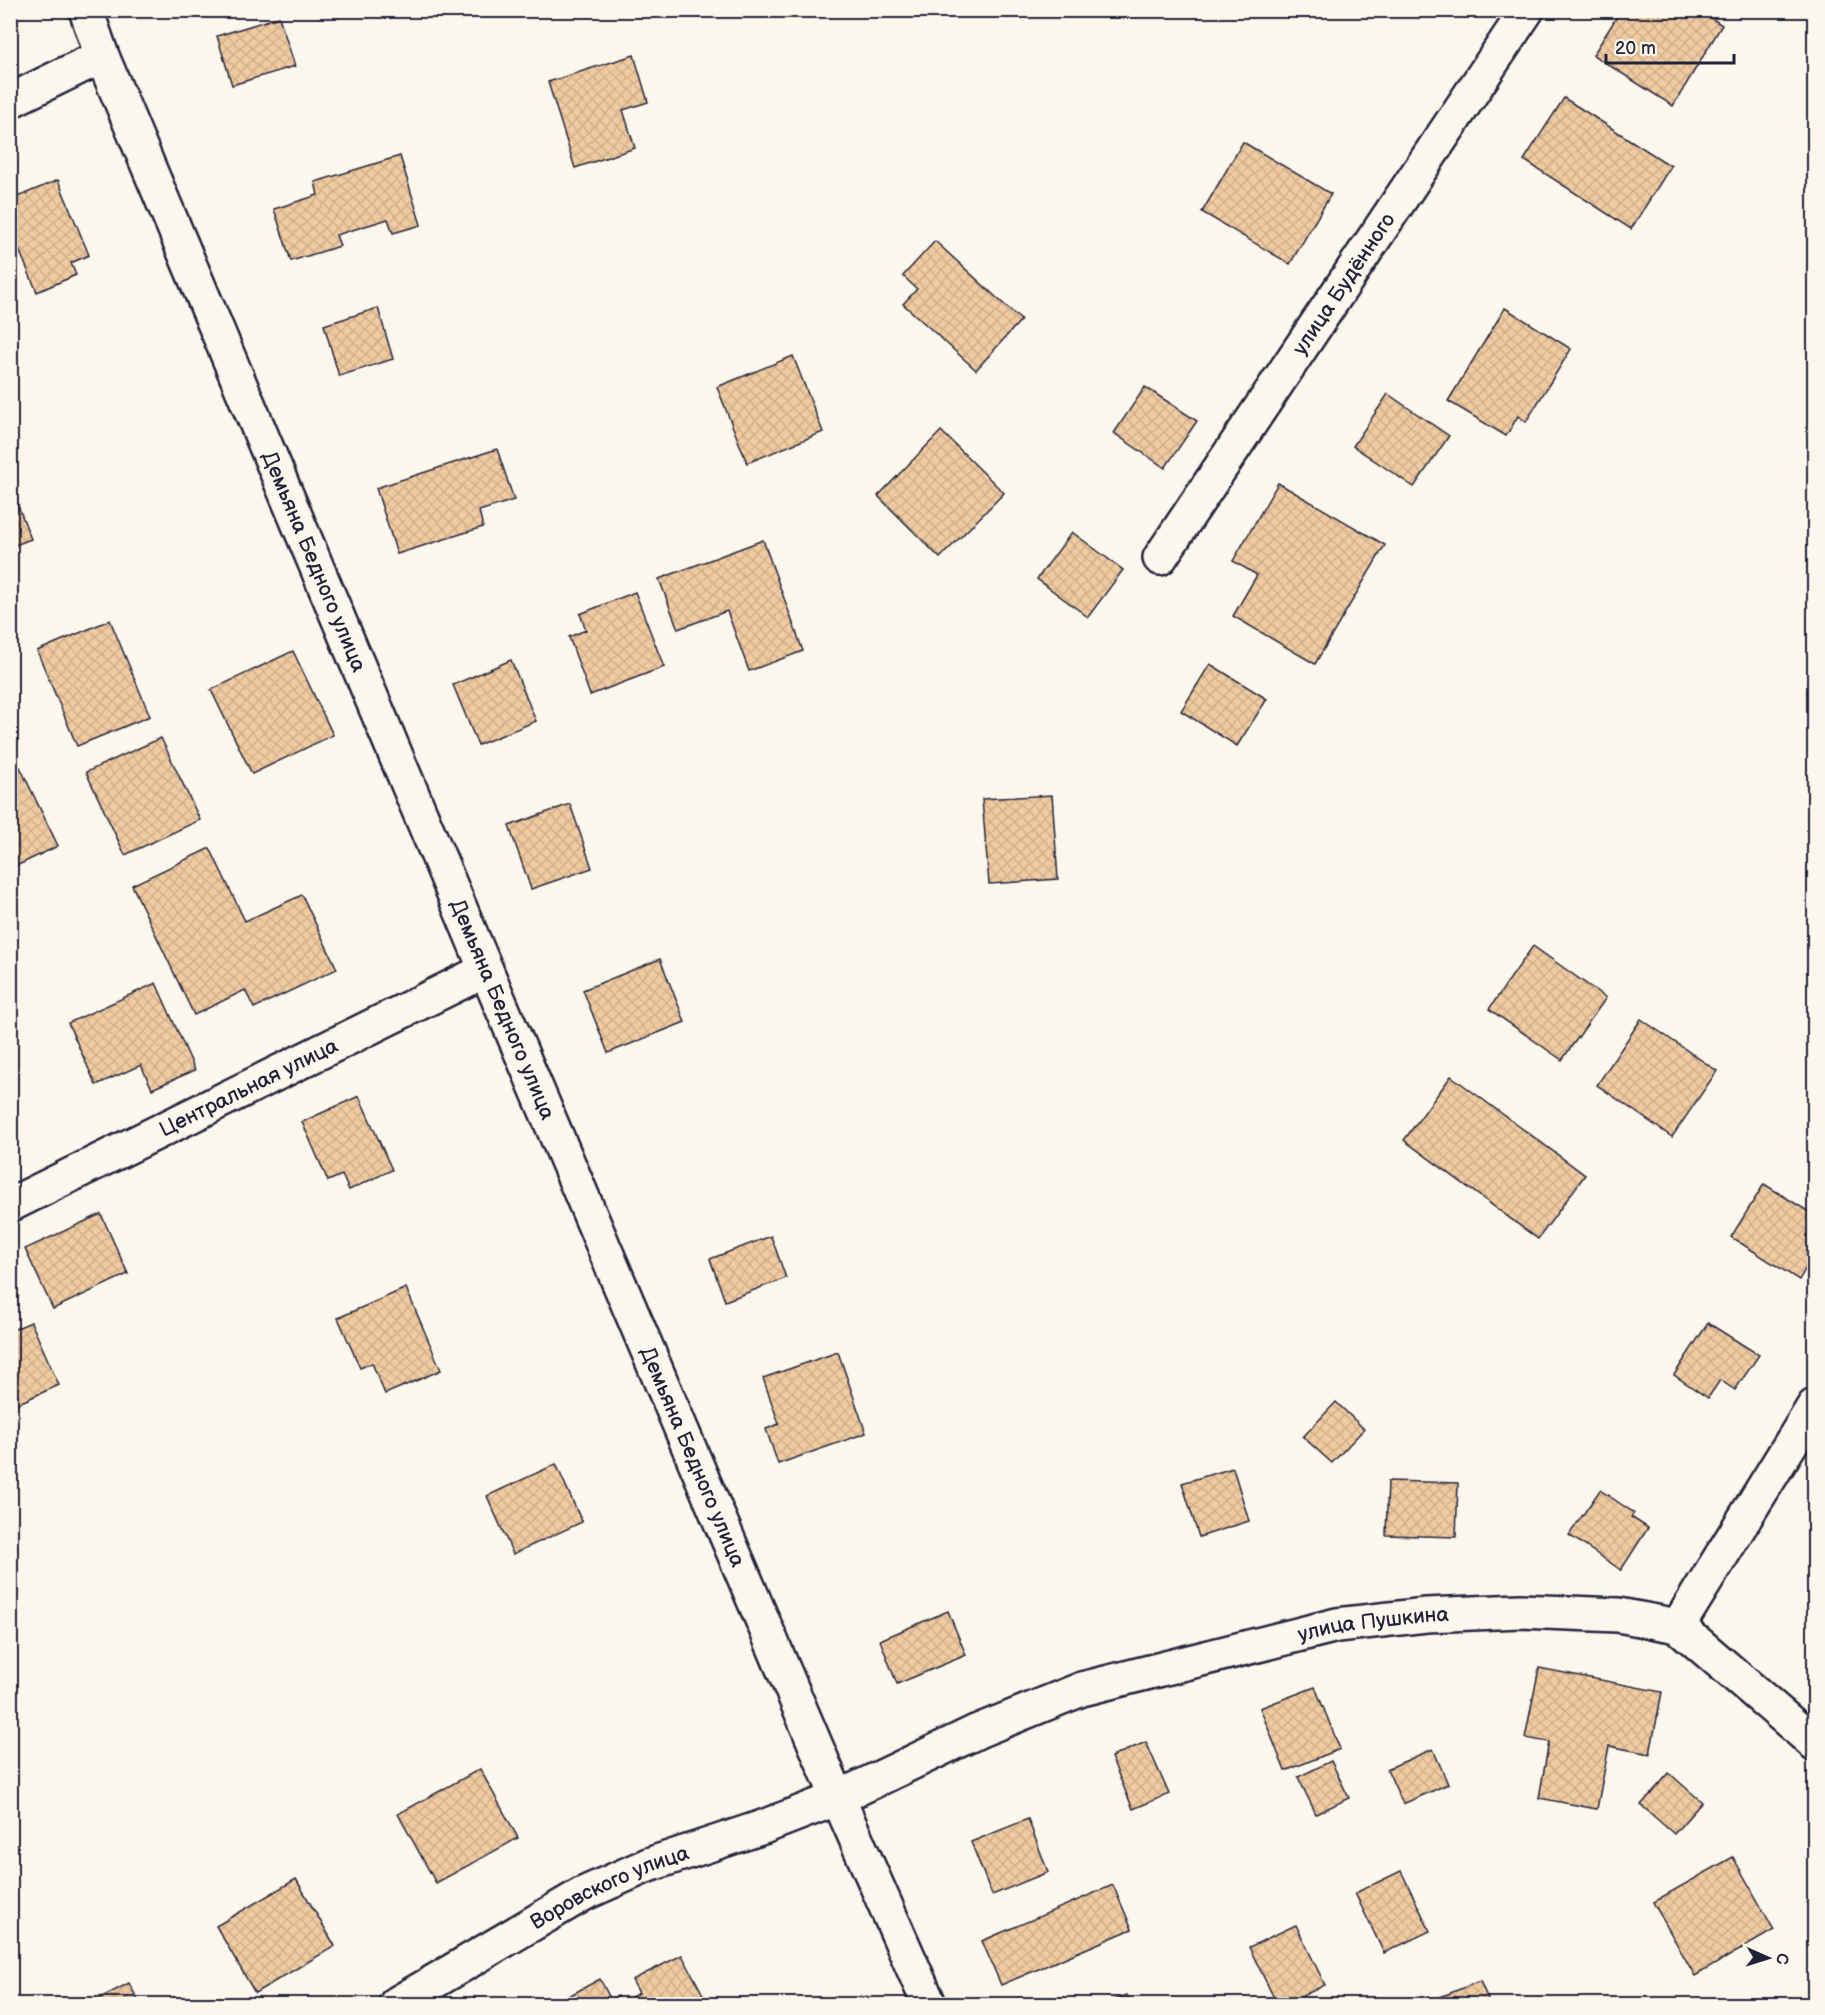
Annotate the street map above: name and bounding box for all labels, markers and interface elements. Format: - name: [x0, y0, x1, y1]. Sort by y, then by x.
- scale bar: [1606, 27, 1734, 65]
- text: 20 m: [1615, 38, 1656, 59]
- street label: улица Будённого: [1287, 208, 1400, 360]
- street label: Демьяна Бедного улица: [257, 447, 372, 676]
- street label: Демьяна Бедного улица: [445, 896, 561, 1124]
- street label: Центральная улица: [155, 1032, 342, 1142]
- street label: Демьяна Бедного улица: [635, 1343, 751, 1571]
- street label: улица Пушкина: [1295, 1602, 1450, 1647]
- street label: Воровского улица: [526, 1840, 693, 1935]
- north arrow: [1738, 1928, 1798, 1988]
- text: С: [1772, 1953, 1791, 1965]

